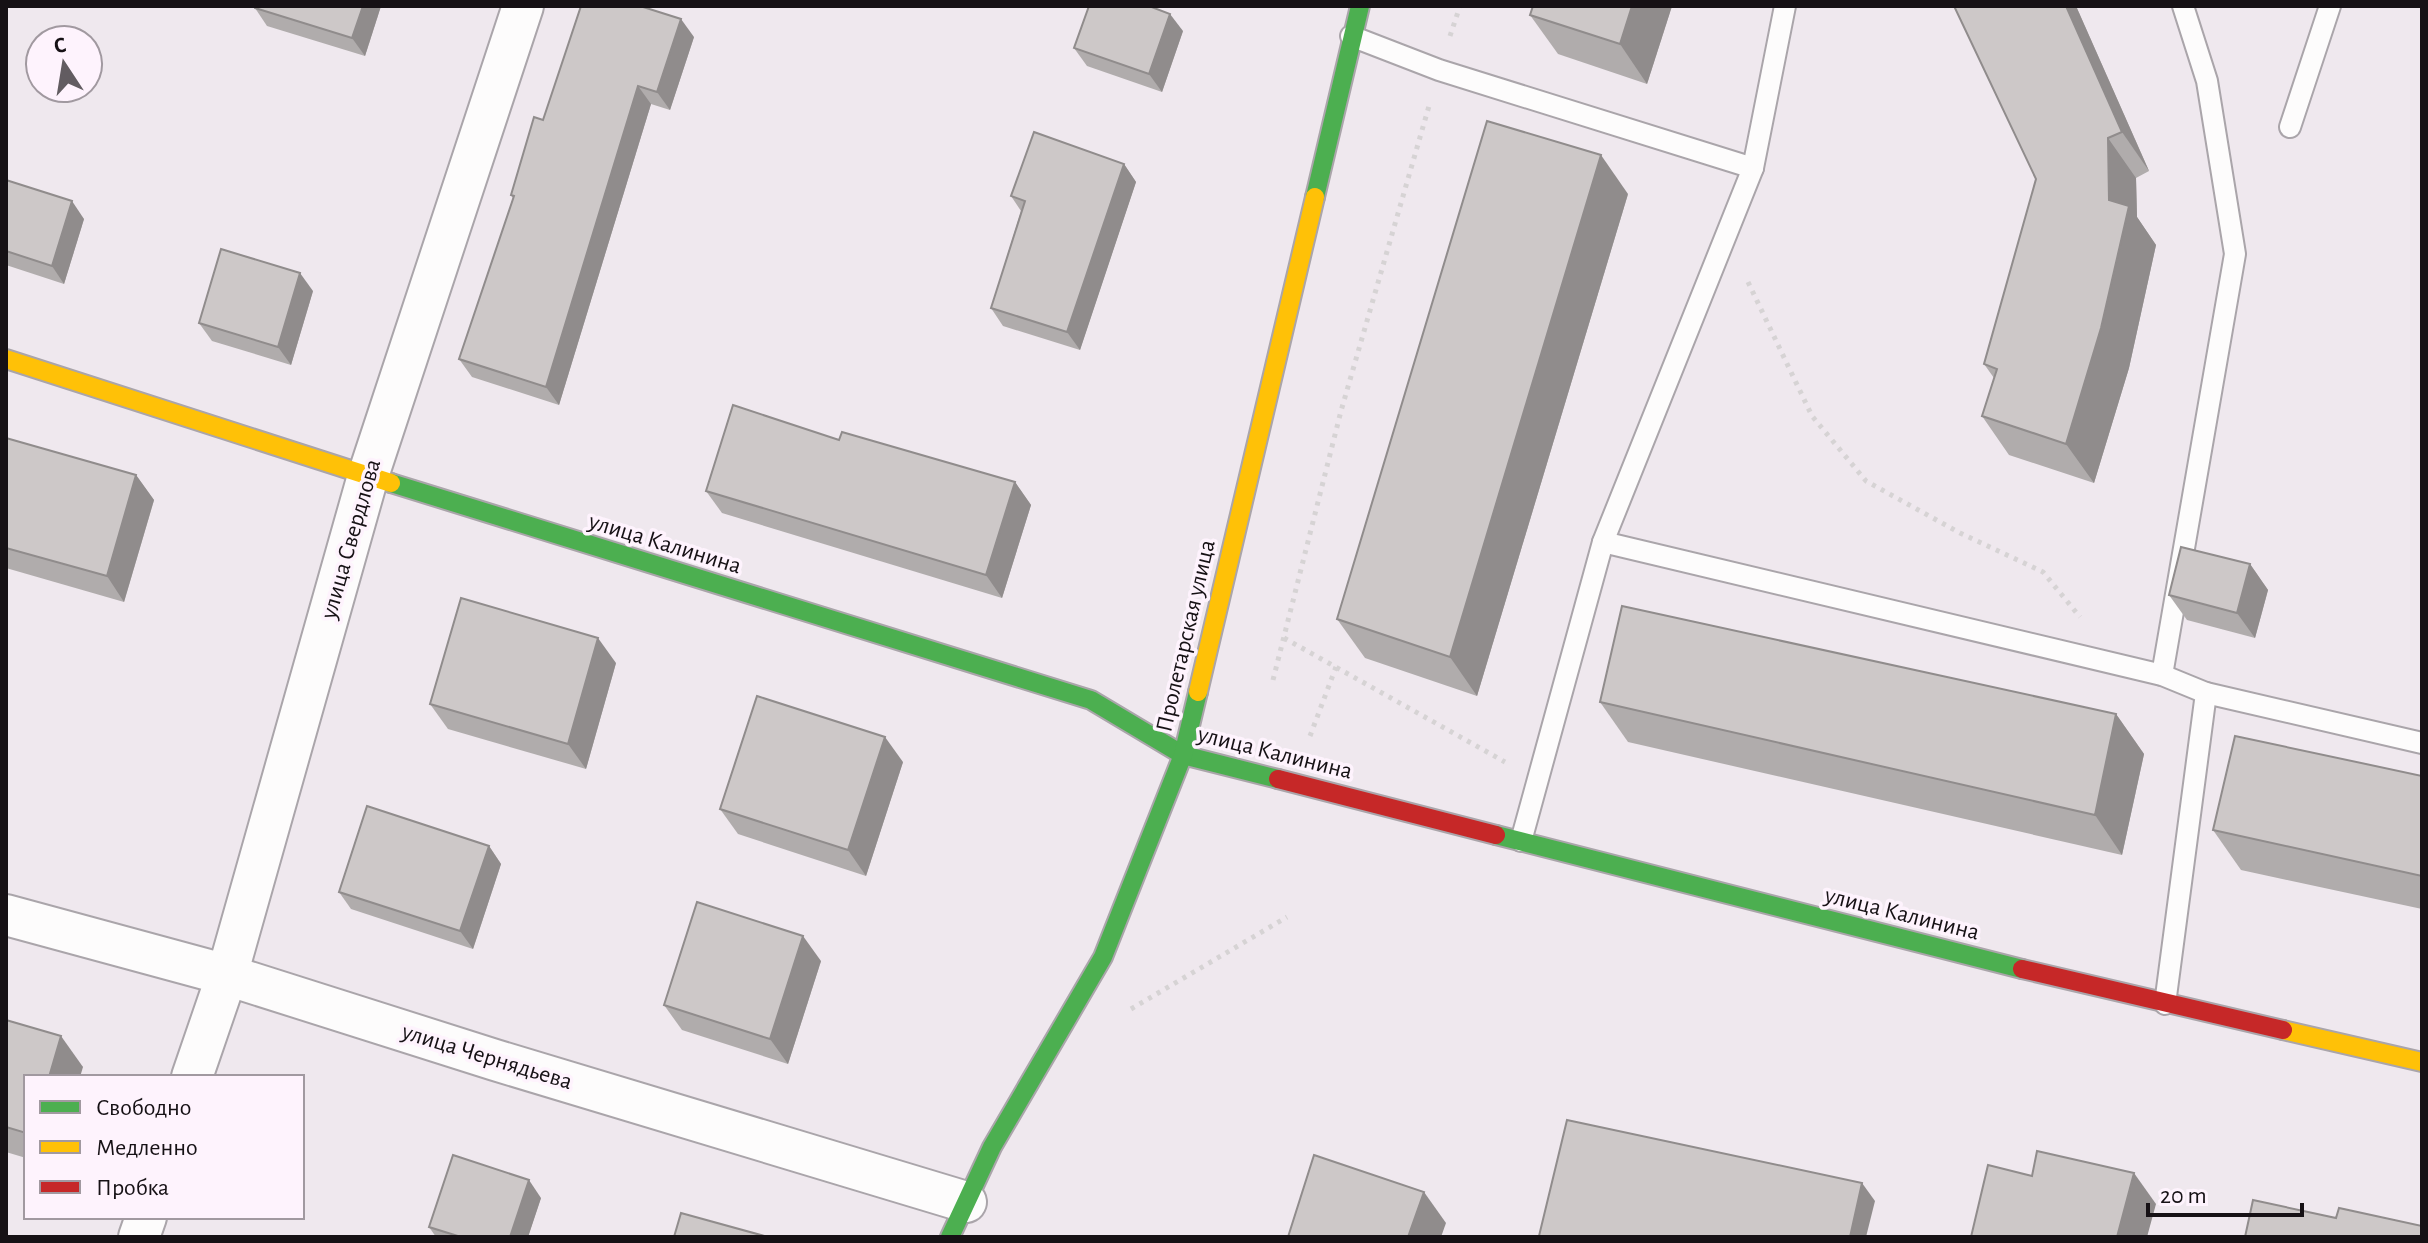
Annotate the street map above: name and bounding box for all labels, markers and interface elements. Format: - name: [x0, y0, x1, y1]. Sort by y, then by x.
- north arrow: [24, 24, 104, 104]
- text: С: [52, 33, 68, 57]
- street label: улица Свердлова: [316, 456, 385, 623]
- street label: улица Калинина: [585, 509, 744, 579]
- street label: Пролетарская улица: [1152, 538, 1220, 734]
- street label: улица Калинина: [1194, 722, 1355, 784]
- street label: улица Калинина: [1821, 883, 1982, 945]
- street label: улица Чернядьева: [398, 1019, 575, 1094]
- legend: [24, 1075, 304, 1219]
- text: Свободно: [96, 1096, 191, 1120]
- text: Медленно: [96, 1136, 198, 1160]
- scale bar: [2148, 1167, 2302, 1217]
- text: Пробка: [96, 1176, 169, 1200]
- text: 20 m: [2160, 1184, 2207, 1208]

